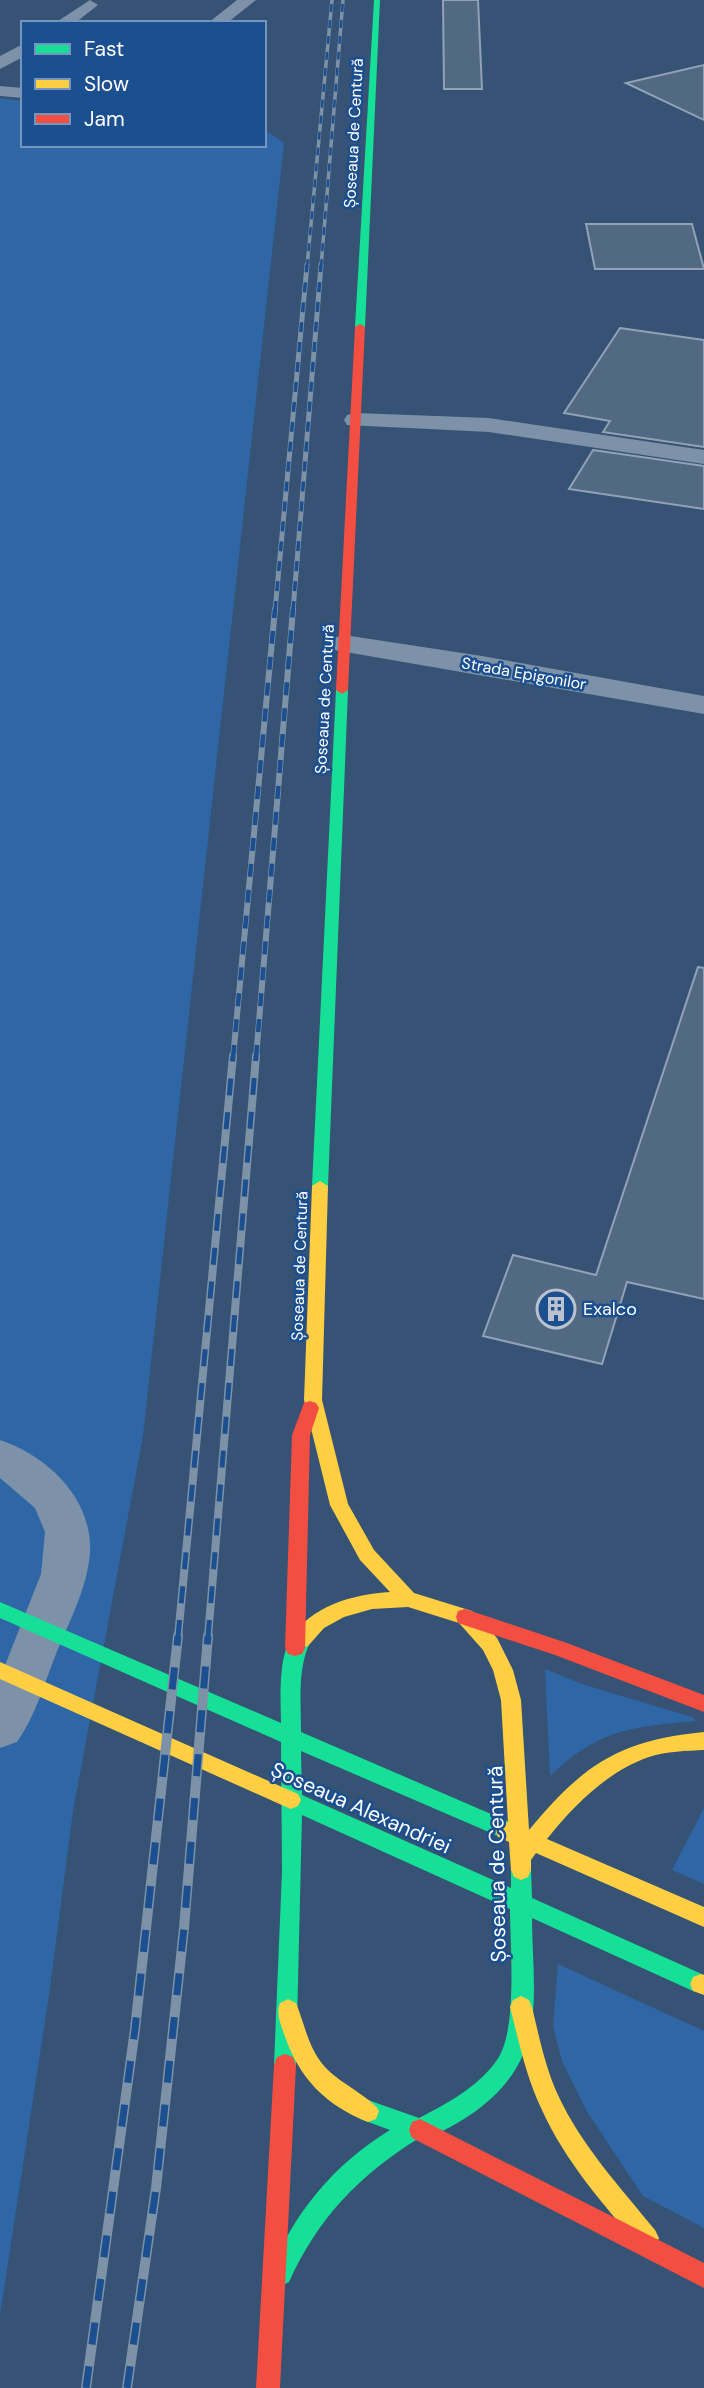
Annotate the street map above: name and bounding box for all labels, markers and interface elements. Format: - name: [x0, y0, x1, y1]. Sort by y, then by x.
- legend: [21, 21, 266, 147]
- text: Fast: [84, 35, 124, 63]
- street label: Șoseaua de Centură: [339, 58, 368, 208]
- text: Slow: [84, 70, 129, 98]
- text: Jam: [84, 105, 125, 133]
- street label: Șoseaua de Centură: [310, 624, 339, 774]
- street label: Strada Epigonilor: [460, 652, 588, 695]
- street label: Șoseaua de Centură: [286, 1191, 313, 1341]
- building icon: Exalco: [535, 1288, 577, 1330]
- place label: Exalco: [583, 1297, 637, 1321]
- street label: Șoseaua Alexandriei: [266, 1756, 456, 1860]
- street label: Șoseaua de Centură: [481, 1765, 513, 1963]

